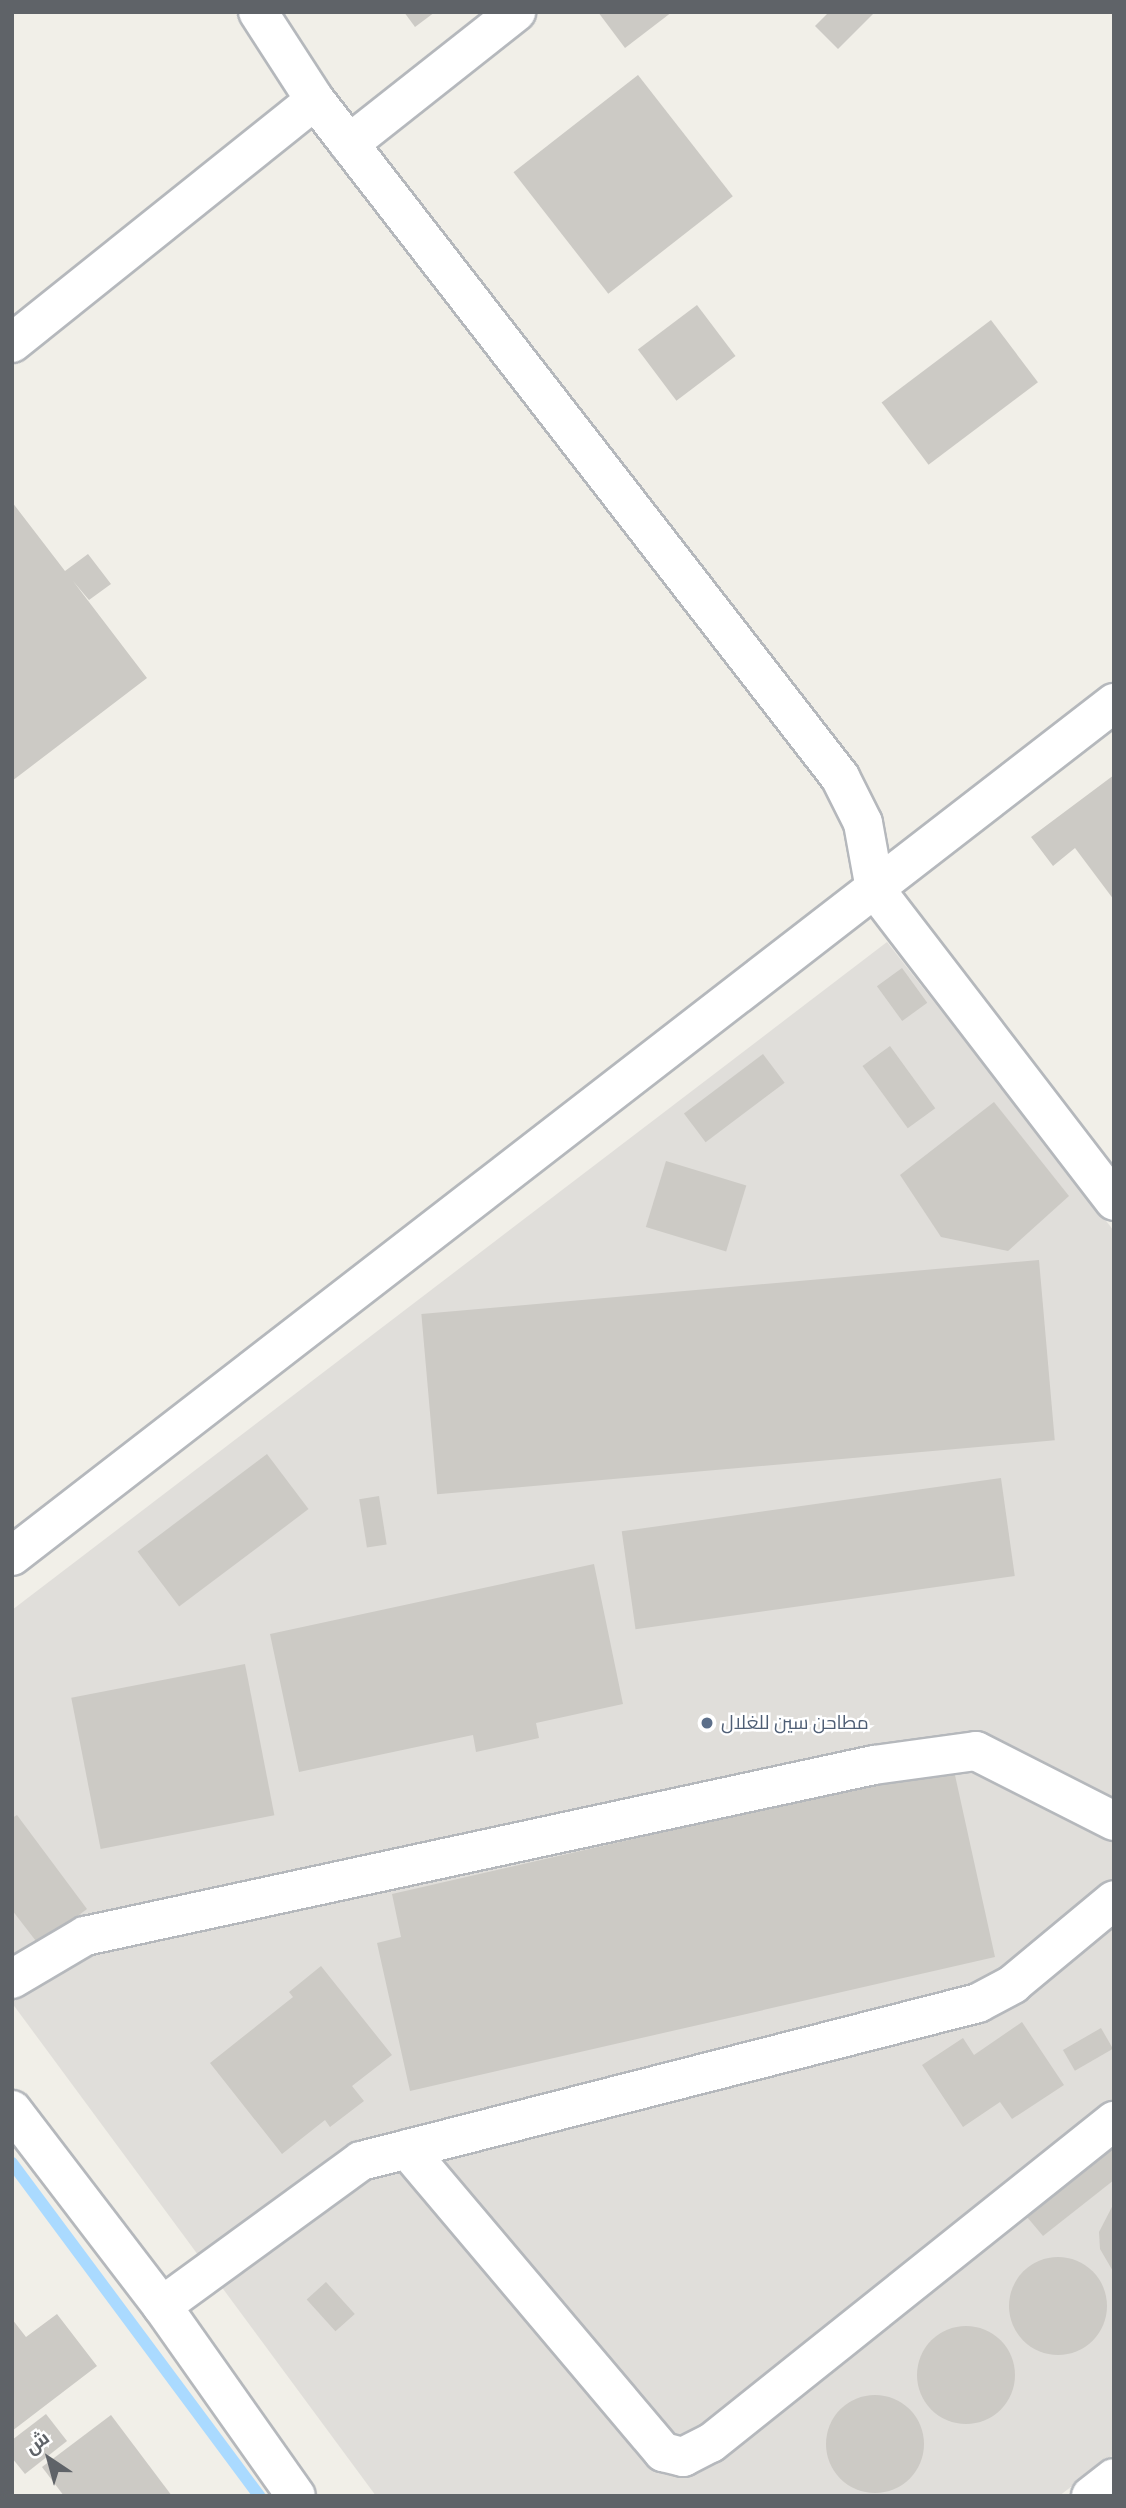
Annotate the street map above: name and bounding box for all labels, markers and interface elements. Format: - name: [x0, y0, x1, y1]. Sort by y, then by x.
- place label: مطاحن سين للغلال: [721, 1712, 869, 1734]
- marker: مطاحن سين للغلال: [699, 1715, 715, 1731]
- north arrow: [14, 2424, 84, 2494]
- text: ش: [19, 2424, 54, 2460]

